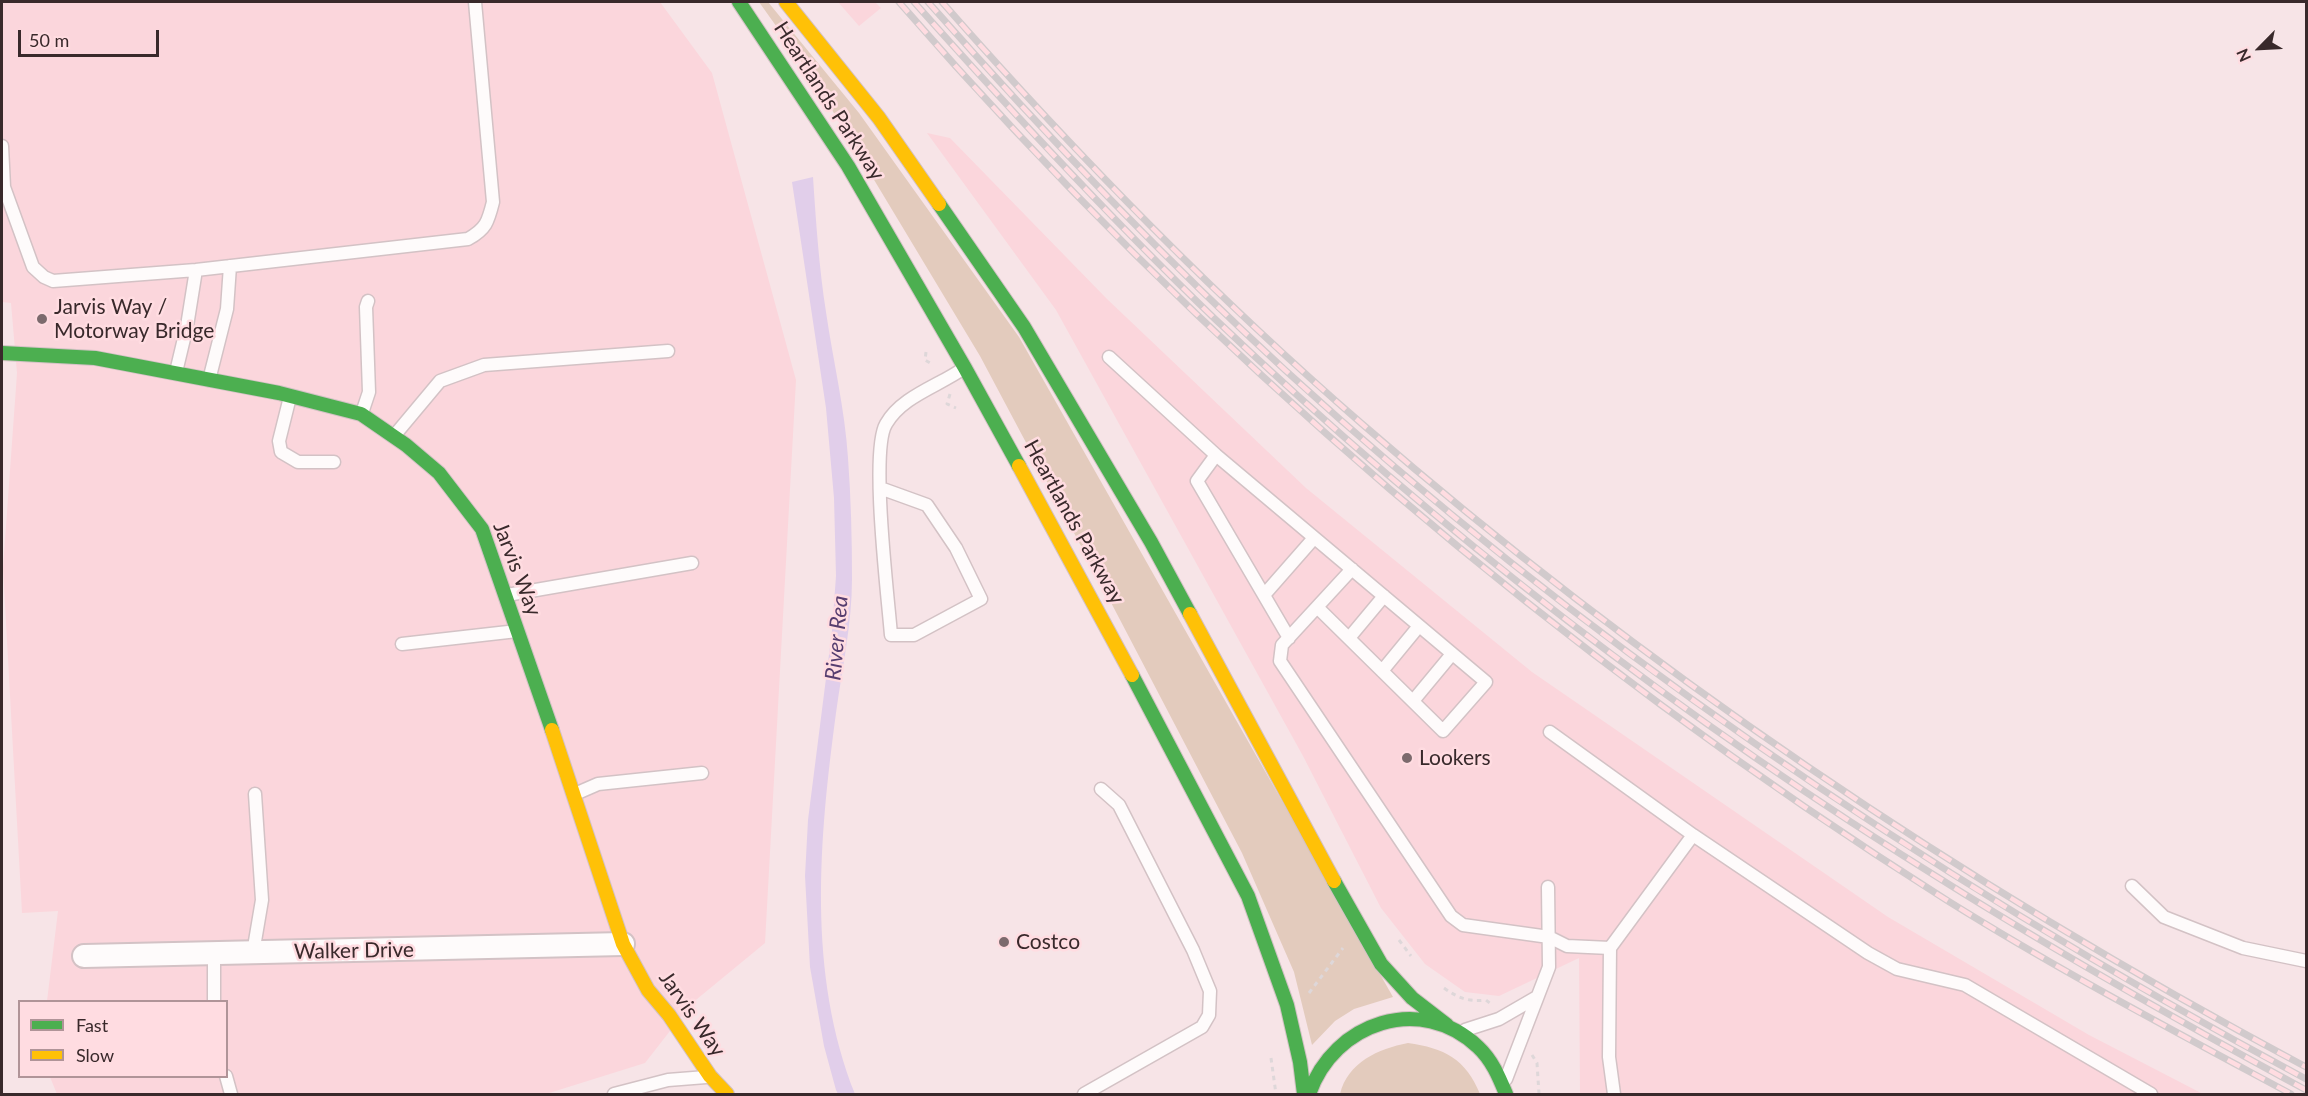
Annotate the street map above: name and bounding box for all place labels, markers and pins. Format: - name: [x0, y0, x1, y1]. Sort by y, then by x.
- place label: Jarvis Way / Motorway Bridge: [54, 294, 214, 344]
- marker: Jarvis Way / Motorway Bridge: [35, 312, 49, 326]
- place label: Lookers: [1419, 745, 1491, 771]
- marker: Lookers: [1400, 751, 1414, 765]
- place label: Costco: [1016, 929, 1080, 955]
- marker: Costco: [997, 935, 1011, 949]

